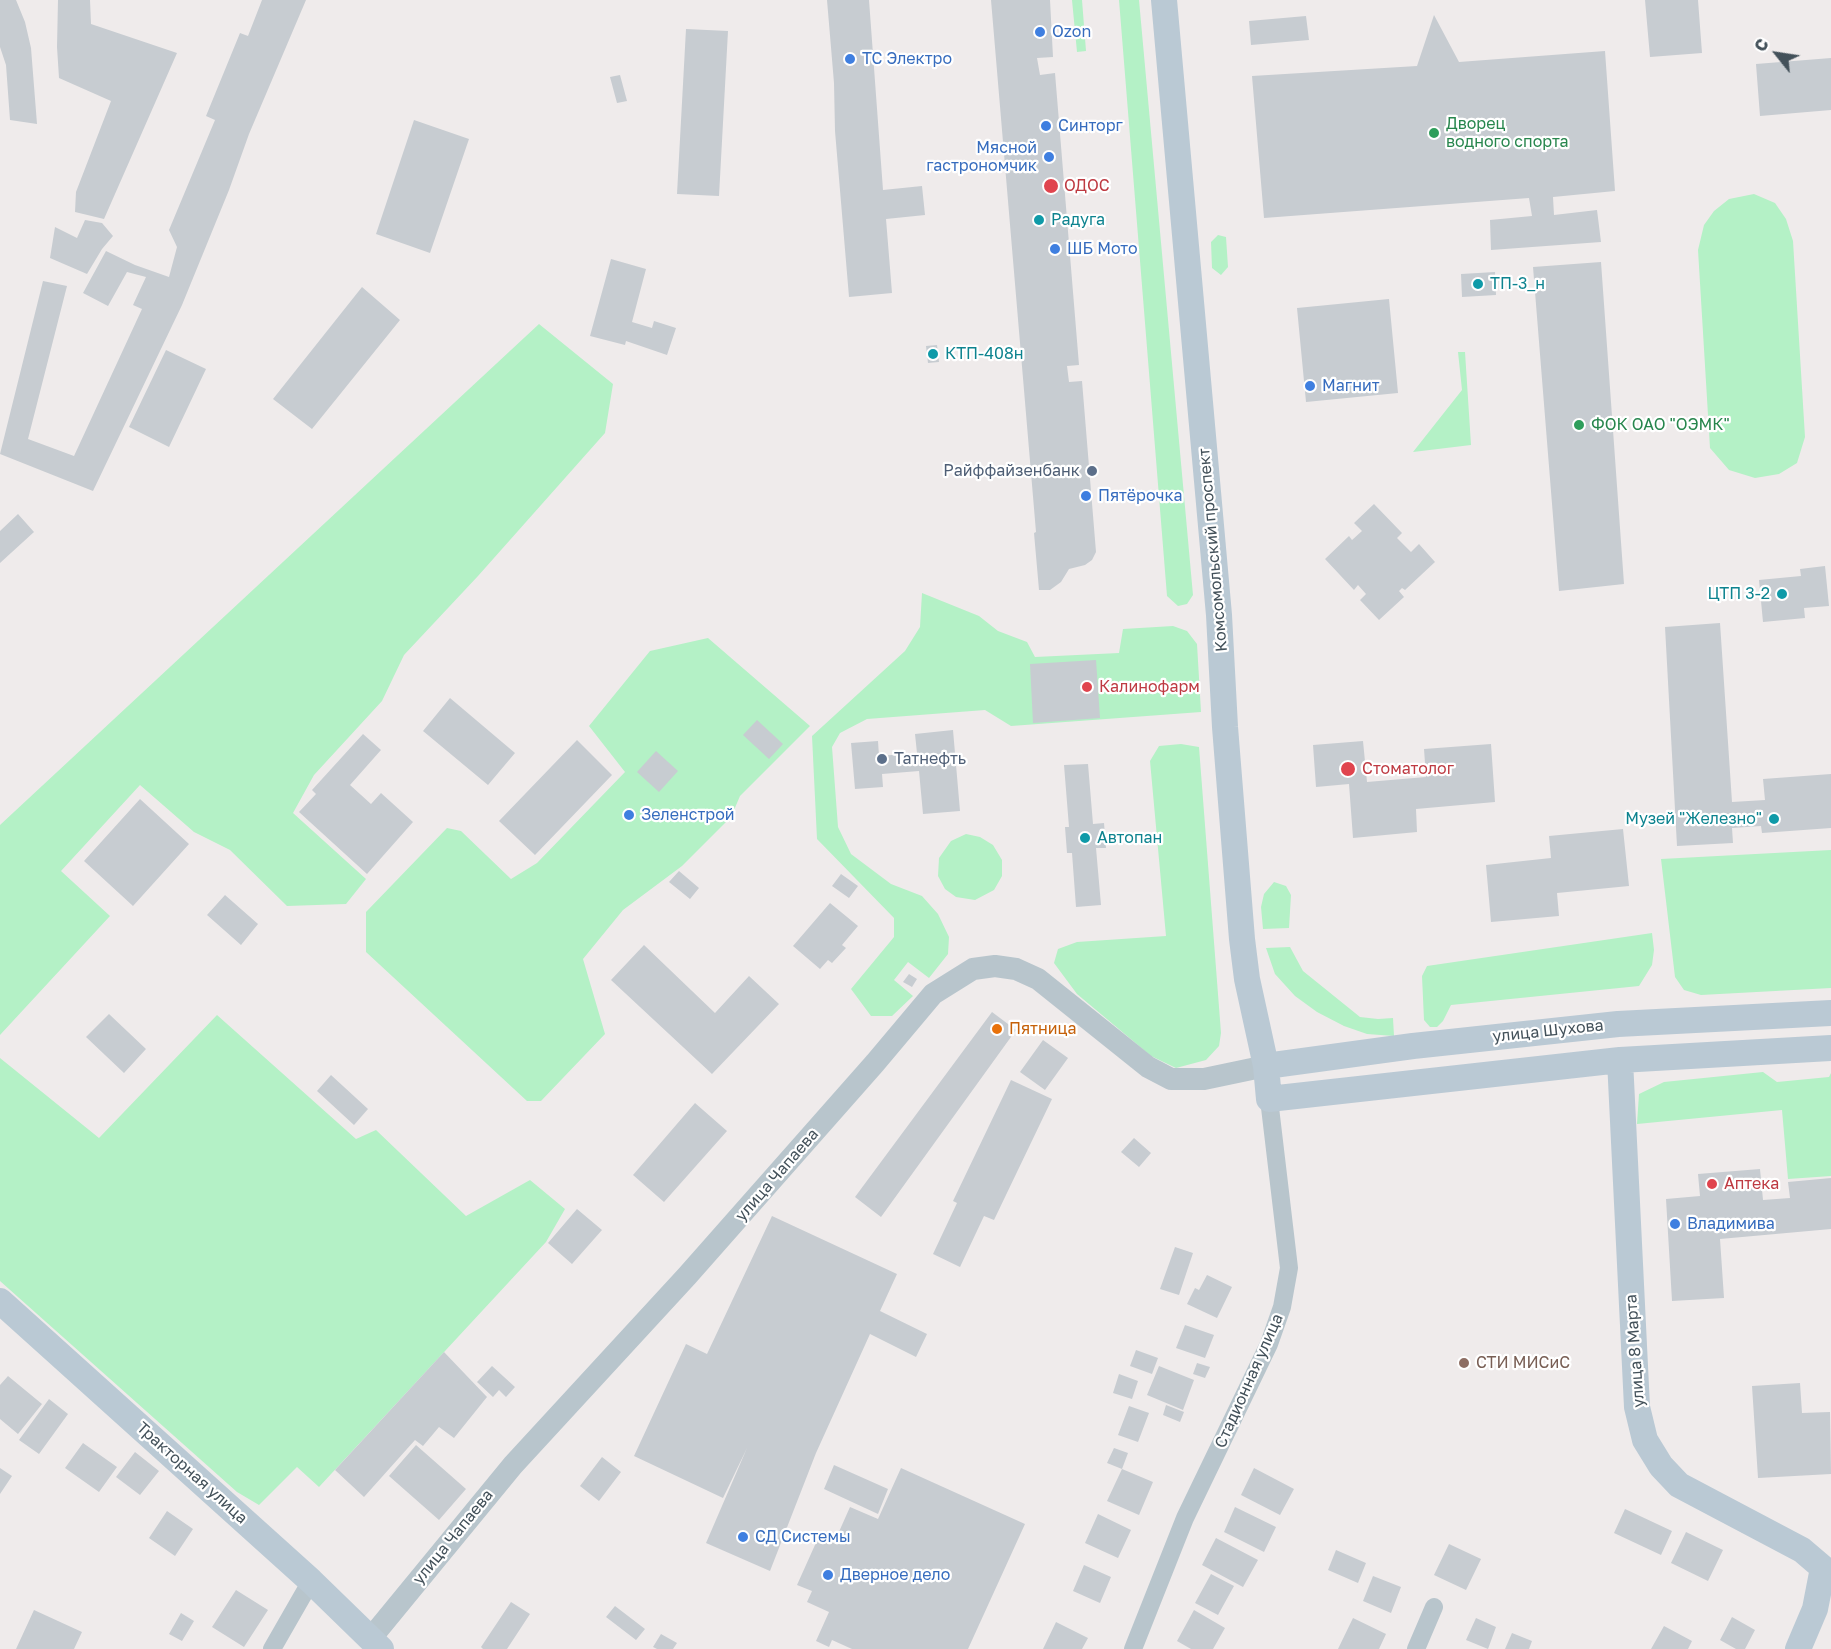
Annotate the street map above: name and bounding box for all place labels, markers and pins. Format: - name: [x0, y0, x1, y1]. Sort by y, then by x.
- place label: Ozon: [1052, 22, 1091, 42]
- marker: Ozon: [1033, 25, 1047, 39]
- place label: ТС Электро: [862, 49, 952, 69]
- marker: ТС Электро: [843, 52, 857, 66]
- place label: Дворец водного спорта: [1446, 114, 1568, 152]
- place label: Синторг: [1058, 116, 1123, 136]
- marker: Синторг: [1039, 119, 1053, 133]
- marker: Дворец водного спорта: [1427, 126, 1441, 140]
- place label: Мясной гастрономчик: [926, 138, 1037, 176]
- marker: Мясной гастрономчик: [1042, 150, 1056, 164]
- place label: ОДОС: [1064, 176, 1110, 196]
- marker: ОДОС: [1042, 177, 1060, 195]
- place label: Радуга: [1051, 210, 1105, 230]
- marker: Радуга: [1032, 213, 1046, 227]
- place label: ШБ Мото: [1067, 239, 1138, 259]
- marker: ШБ Мото: [1048, 242, 1062, 256]
- place label: ТП-3_н: [1490, 274, 1545, 294]
- marker: ТП-3_н: [1471, 277, 1485, 291]
- place label: КТП-408н: [945, 344, 1023, 364]
- marker: КТП-408н: [926, 347, 940, 361]
- place label: Магнит: [1322, 376, 1380, 396]
- marker: Магнит: [1303, 379, 1317, 393]
- place label: ФОК ОАО "ОЭМК": [1591, 415, 1730, 435]
- marker: ФОК ОАО "ОЭМК": [1572, 418, 1586, 432]
- place label: Райффайзенбанк: [943, 461, 1080, 481]
- marker: Райффайзенбанк: [1085, 464, 1099, 478]
- place label: Пятёрочка: [1098, 486, 1182, 506]
- marker: Пятёрочка: [1079, 489, 1093, 503]
- place label: ЦТП 3-2: [1707, 584, 1770, 604]
- marker: ЦТП 3-2: [1775, 587, 1789, 601]
- place label: Калинофарм: [1099, 677, 1200, 697]
- marker: Калинофарм: [1080, 680, 1094, 694]
- place label: Татнефть: [894, 749, 966, 769]
- marker: Татнефть: [875, 752, 889, 766]
- place label: Стоматолог: [1362, 759, 1454, 779]
- marker: Стоматолог: [1339, 760, 1357, 778]
- place label: Зеленстрой: [641, 805, 735, 825]
- marker: Зеленстрой: [622, 808, 636, 822]
- place label: Музей "Железно": [1625, 809, 1762, 829]
- marker: Музей "Железно": [1767, 812, 1781, 826]
- place label: Автопан: [1097, 828, 1162, 848]
- marker: Автопан: [1078, 831, 1092, 845]
- place label: Пятница: [1009, 1019, 1077, 1039]
- marker: Пятница: [990, 1022, 1004, 1036]
- place label: Аптека: [1724, 1174, 1779, 1194]
- marker: Аптека: [1705, 1177, 1719, 1191]
- place label: Владимива: [1687, 1214, 1775, 1234]
- marker: Владимива: [1668, 1217, 1682, 1231]
- place label: СТИ МИСиС: [1476, 1353, 1570, 1373]
- marker: СТИ МИСиС: [1457, 1356, 1471, 1370]
- place label: СД Системы: [755, 1527, 851, 1547]
- marker: СД Системы: [736, 1530, 750, 1544]
- place label: Дверное дело: [840, 1565, 950, 1585]
- marker: Дверное дело: [821, 1568, 835, 1582]

